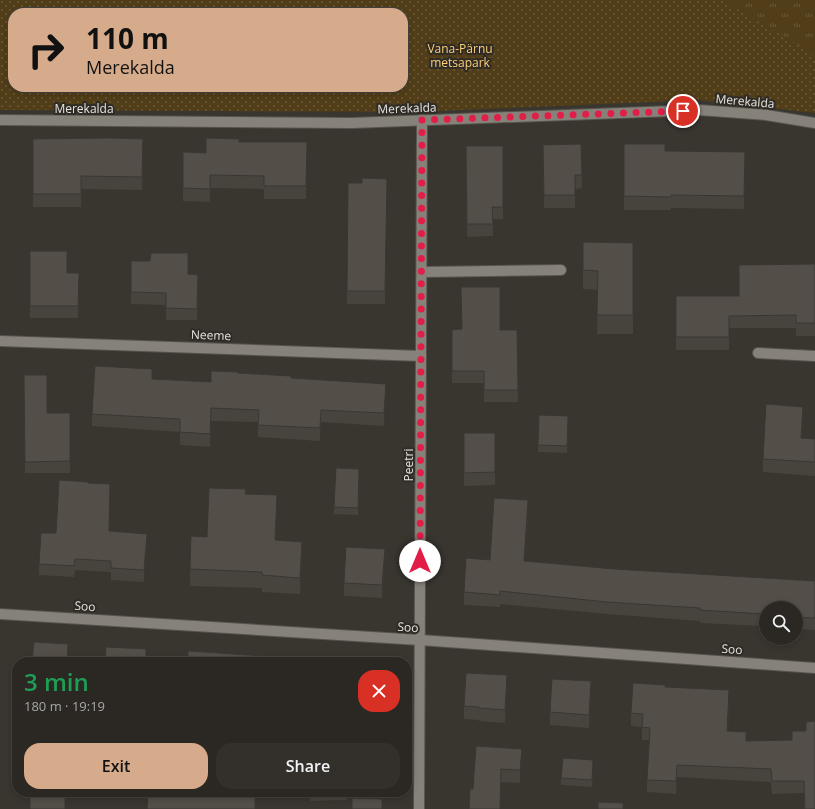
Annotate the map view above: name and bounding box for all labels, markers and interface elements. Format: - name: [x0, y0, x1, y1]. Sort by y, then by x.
- text: 110 m: [86, 19, 169, 57]
- icon: right: [20, 24, 72, 76]
- park label: Vana-Pärnu metsapark: [427, 40, 493, 71]
- text: Merekalda: [86, 55, 175, 79]
- street label: Merekalda: [715, 90, 775, 112]
- pin: [666, 94, 700, 128]
- street label: Merekalda: [377, 98, 437, 118]
- street label: Merekalda: [54, 100, 114, 117]
- icon: arrive: [672, 100, 694, 122]
- street label: Neeme: [191, 326, 232, 344]
- street label: Peetri: [400, 449, 417, 481]
- position arrow: [399, 540, 441, 582]
- street label: Soo: [74, 597, 96, 615]
- map controls: [759, 601, 803, 645]
- button: search: [759, 601, 803, 645]
- street label: Soo: [397, 618, 419, 636]
- street label: Soo: [721, 640, 743, 658]
- text: 3 min: [24, 665, 89, 698]
- button: close: [358, 670, 400, 712]
- text: 180 m · 19:19: [24, 697, 105, 715]
- button: Exit: [24, 743, 208, 789]
- button: Share: [216, 743, 400, 789]

